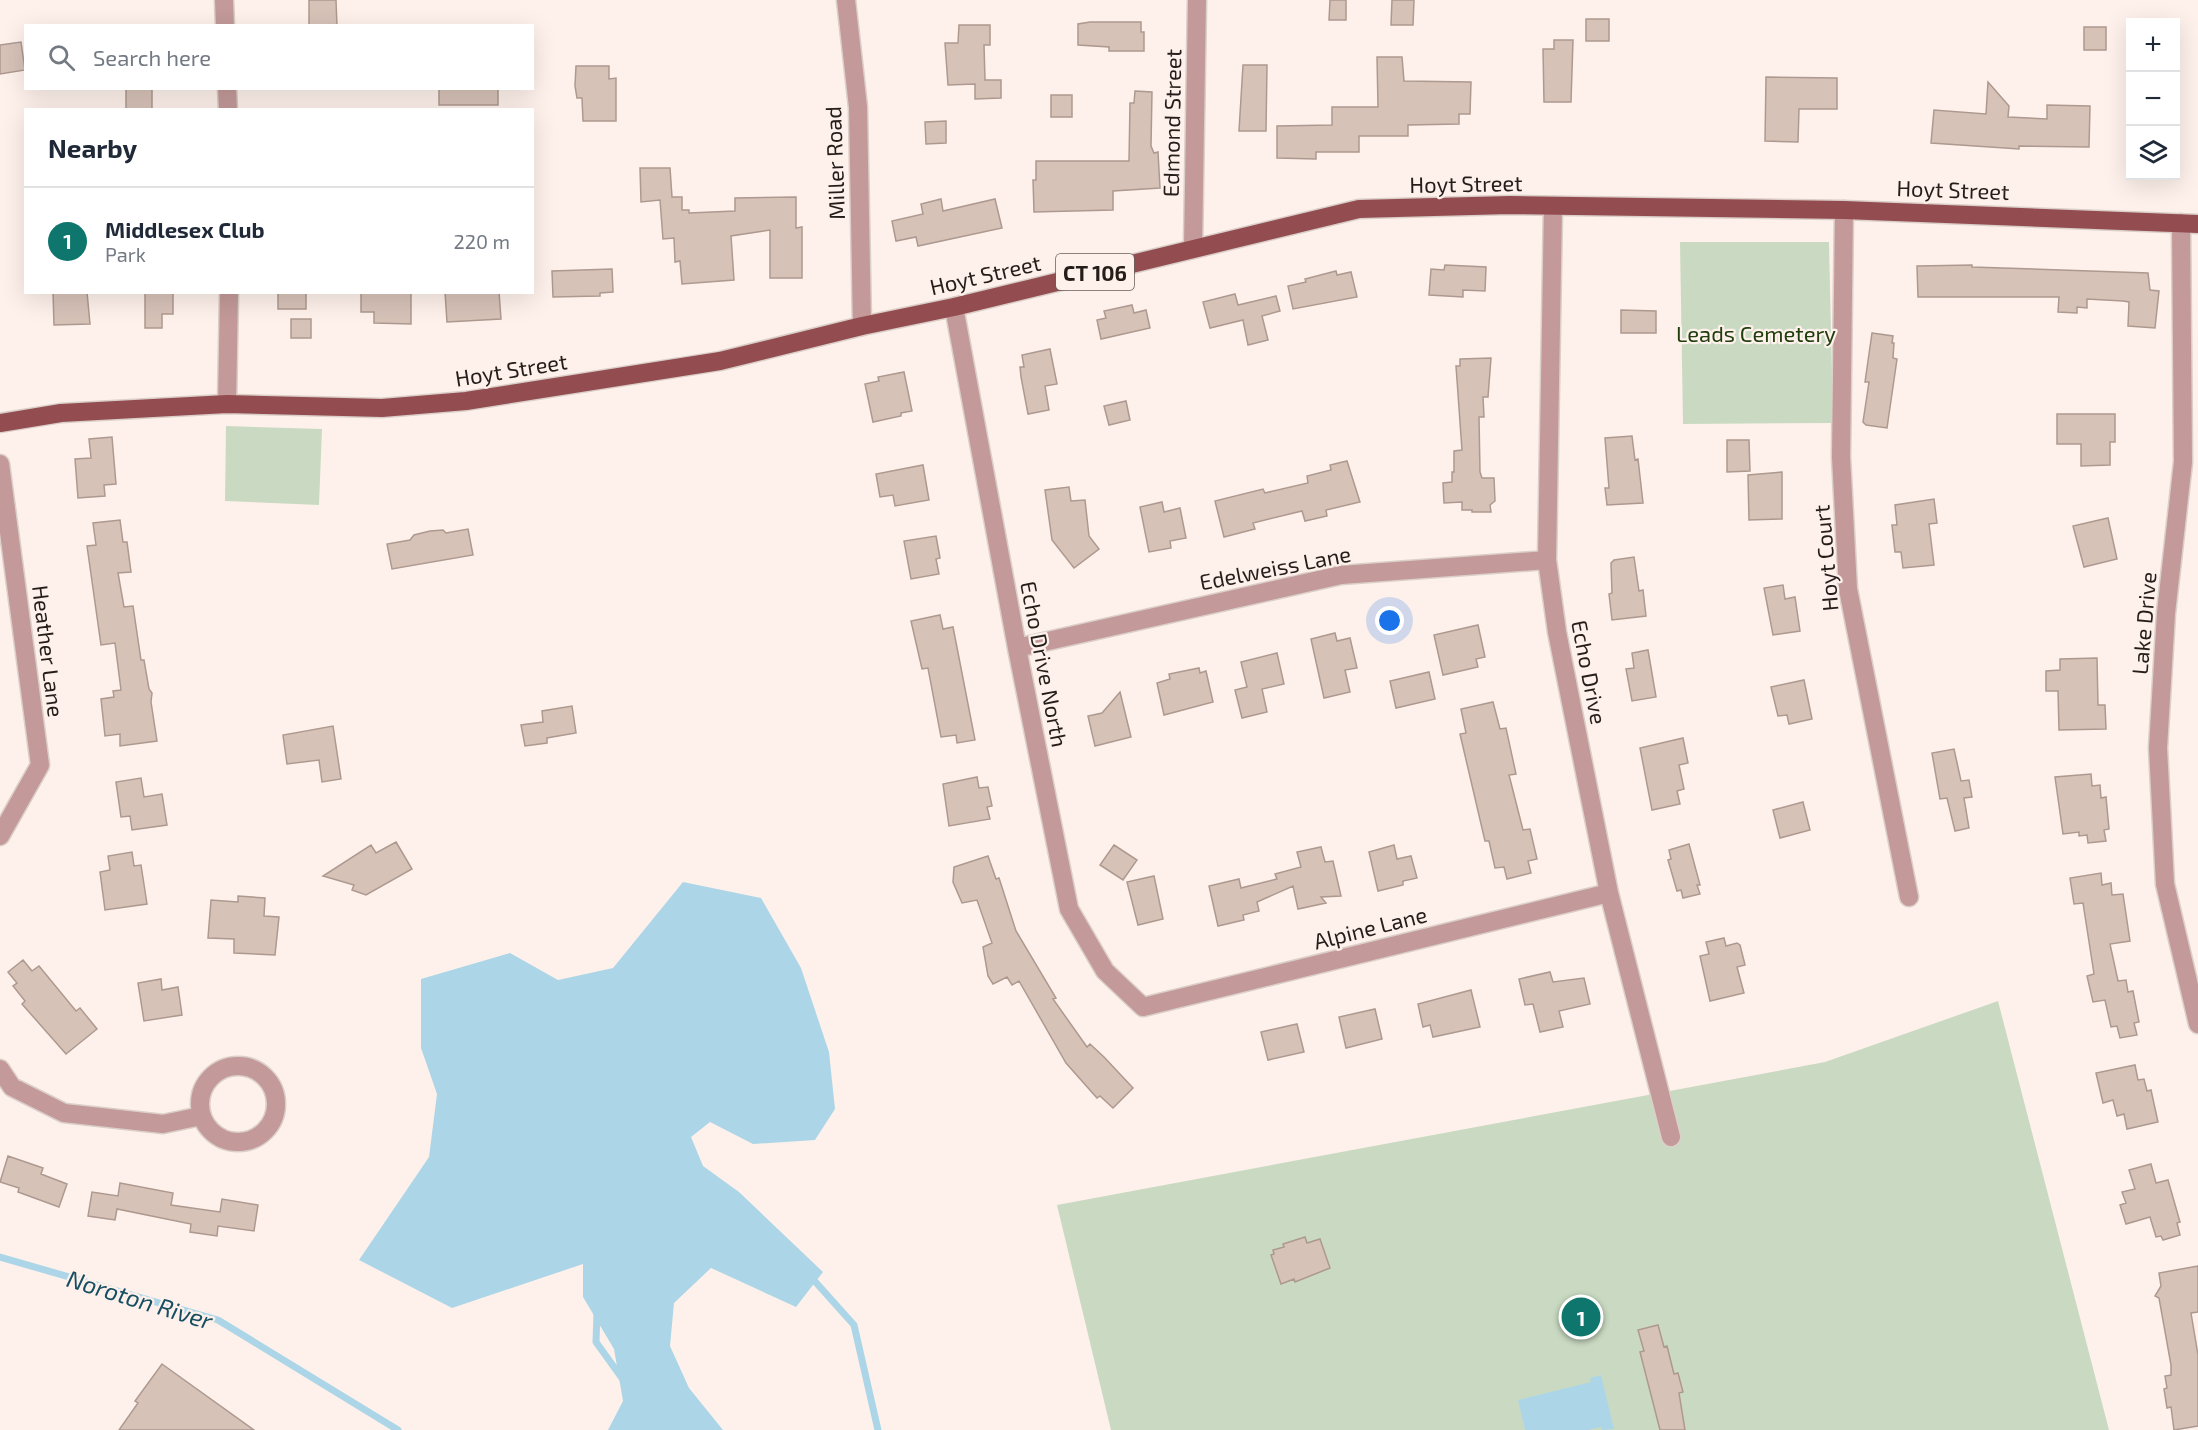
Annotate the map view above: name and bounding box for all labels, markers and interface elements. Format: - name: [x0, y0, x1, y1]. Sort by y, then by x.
- map controls: [2126, 18, 2180, 180]
- button: +: [2126, 18, 2180, 72]
- search box: [24, 24, 534, 90]
- icon: search: [45, 41, 78, 74]
- text: Search here: [93, 44, 211, 70]
- street label: Edmond Street: [1157, 49, 1185, 197]
- button: −: [2126, 72, 2180, 126]
- street label: Miller Road: [819, 106, 849, 220]
- button: layers: [2126, 126, 2180, 180]
- text: Nearby: [48, 132, 137, 163]
- street label: Hoyt Street: [1409, 169, 1523, 197]
- street label: Hoyt Street: [1896, 174, 2010, 204]
- text: Middlesex Club: [105, 216, 265, 242]
- text: 1: [63, 229, 72, 253]
- text: 220 m: [453, 229, 510, 253]
- text: Park: [105, 242, 146, 266]
- street label: Hoyt Street: [927, 249, 1043, 299]
- road number: CT 106: [1056, 254, 1134, 290]
- park label: Leads Cemetery: [1676, 320, 1836, 346]
- street label: Hoyt Street: [453, 347, 569, 391]
- street label: Hoyt Court: [1807, 504, 1843, 612]
- street label: Edelweiss Lane: [1197, 540, 1353, 594]
- street label: Lake Drive: [2126, 570, 2160, 676]
- street label: Echo Drive North: [1016, 579, 1074, 749]
- street label: Heather Lane: [28, 583, 70, 719]
- your location: [1375, 606, 1404, 635]
- street label: Echo Drive: [1567, 618, 1613, 726]
- street label: Alpine Lane: [1311, 900, 1429, 954]
- water label: Noroton River: [64, 1263, 217, 1335]
- pin: 1: [1562, 1294, 1600, 1340]

